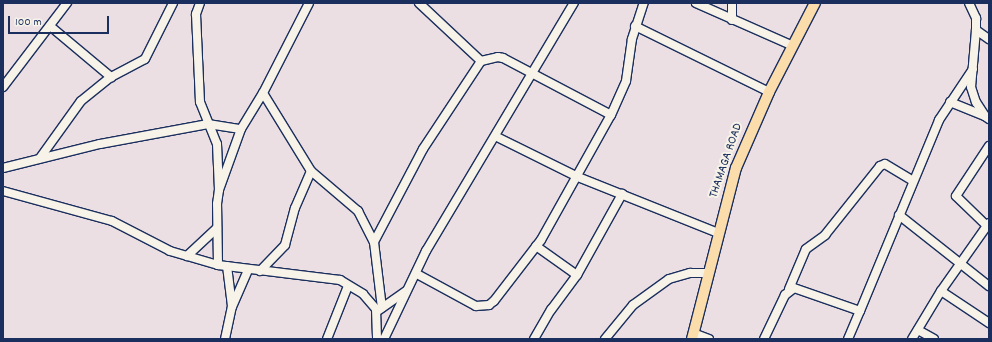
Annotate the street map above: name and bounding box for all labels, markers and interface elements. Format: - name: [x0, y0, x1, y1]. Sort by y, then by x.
- scale bar: [10, 8, 111, 34]
- text: 100 m: [15, 14, 42, 31]
- street label: THAMAGA ROAD: [707, 122, 747, 200]

